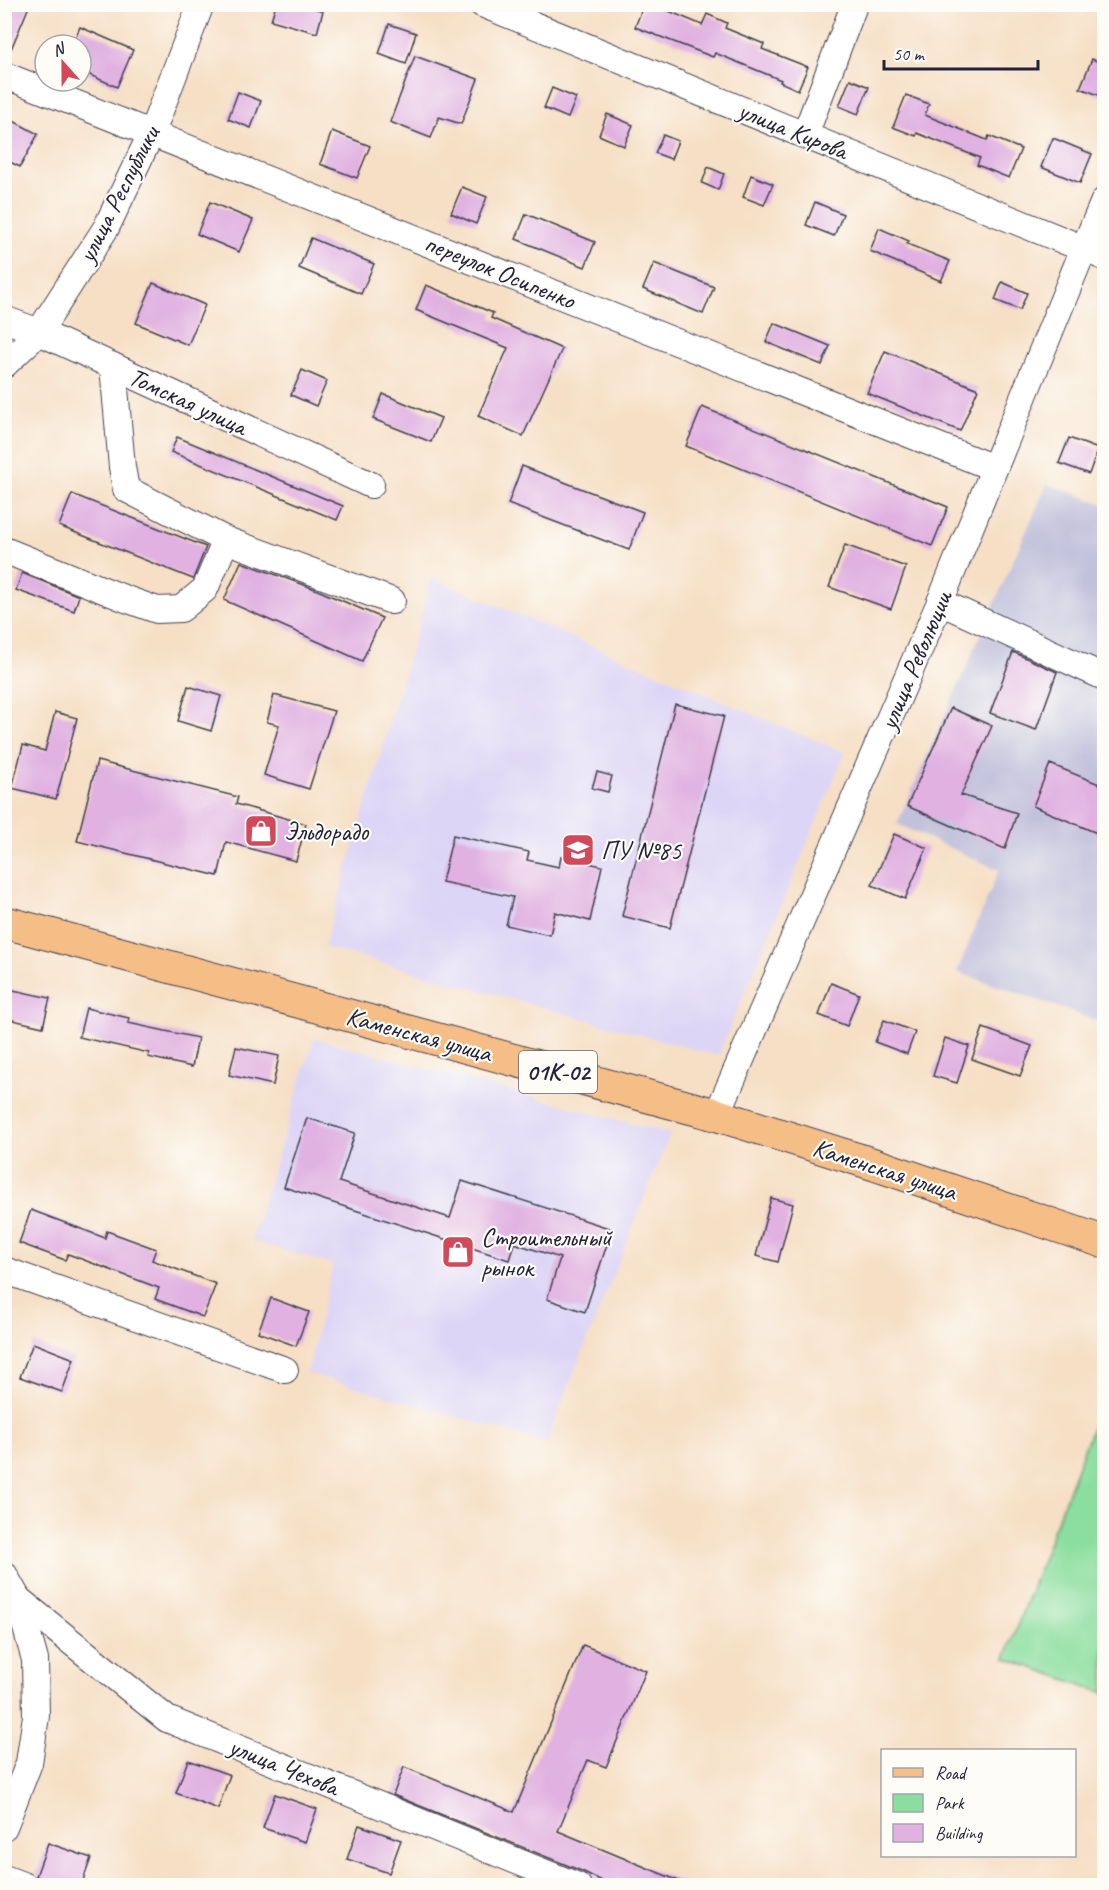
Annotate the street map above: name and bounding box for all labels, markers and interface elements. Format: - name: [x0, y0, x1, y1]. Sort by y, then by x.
- north arrow: [33, 33, 93, 93]
- scale bar: [884, 33, 1038, 71]
- text: N: [50, 38, 69, 61]
- text: 50 m: [893, 43, 926, 65]
- street label: улица Кирова: [732, 93, 854, 168]
- street label: улица Республики: [69, 119, 168, 270]
- street label: переулок Осипенко: [420, 226, 582, 317]
- street label: Томская улица: [124, 360, 254, 444]
- street label: улица Революции: [871, 585, 960, 736]
- shop icon: Эльдорадо: [243, 813, 279, 849]
- place label: Эльдорадо: [284, 815, 370, 848]
- school or university icon: ПУ №85: [560, 832, 596, 868]
- place label: ПУ №85: [601, 834, 682, 867]
- street label: Каменская улица: [343, 999, 497, 1070]
- road number: 01К-02: [519, 1051, 597, 1093]
- street label: Каменская улица: [809, 1131, 962, 1209]
- place label: Строительный рынок: [481, 1221, 614, 1284]
- shop icon: Строительный рынок: [440, 1234, 476, 1270]
- street label: улица Чехова: [223, 1729, 345, 1804]
- legend: [881, 1749, 1076, 1857]
- text: Road: [935, 1762, 968, 1784]
- text: Park: [935, 1792, 965, 1814]
- text: Building: [935, 1822, 984, 1844]

